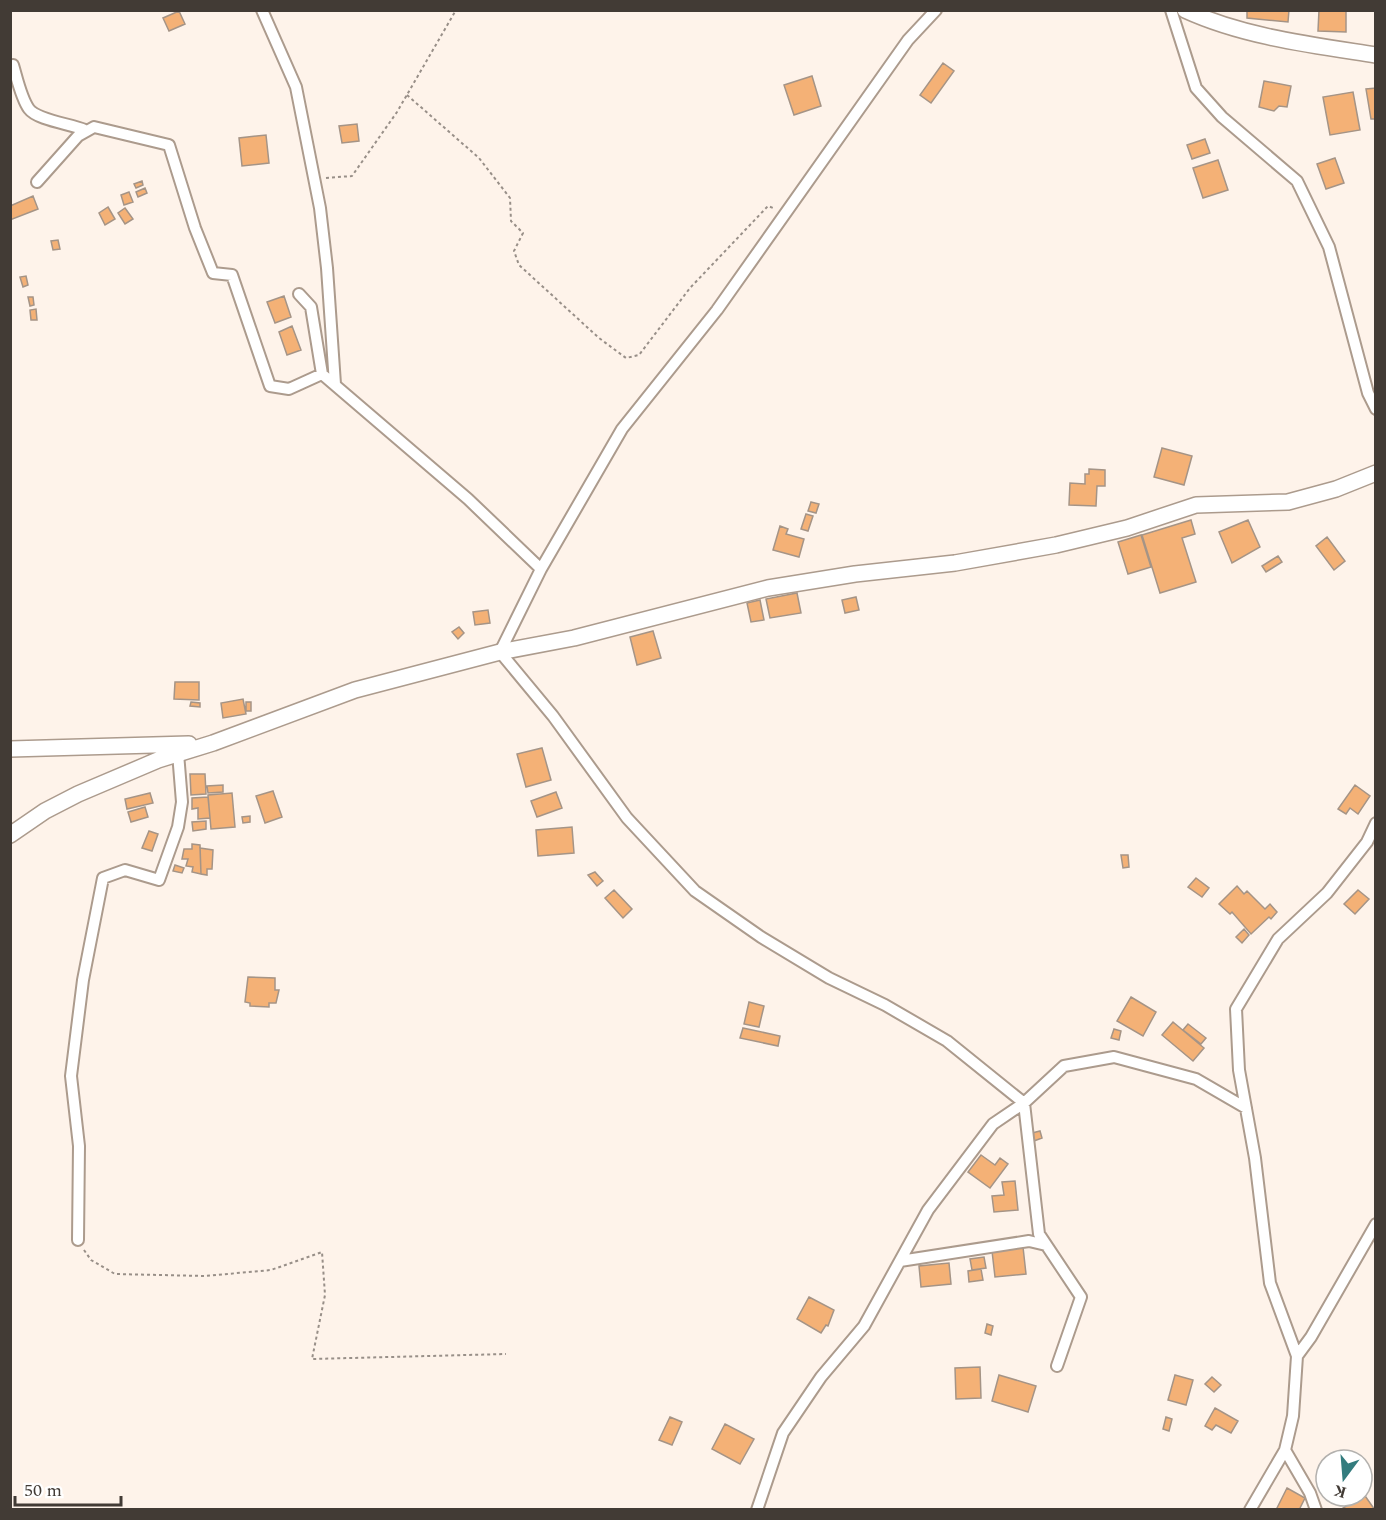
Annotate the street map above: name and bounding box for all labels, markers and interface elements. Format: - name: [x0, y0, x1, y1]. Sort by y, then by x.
- north arrow: [1314, 1448, 1374, 1508]
- scale bar: [15, 1469, 122, 1507]
- text: 50 m: [24, 1477, 62, 1504]
- text: K: [1330, 1478, 1349, 1505]

